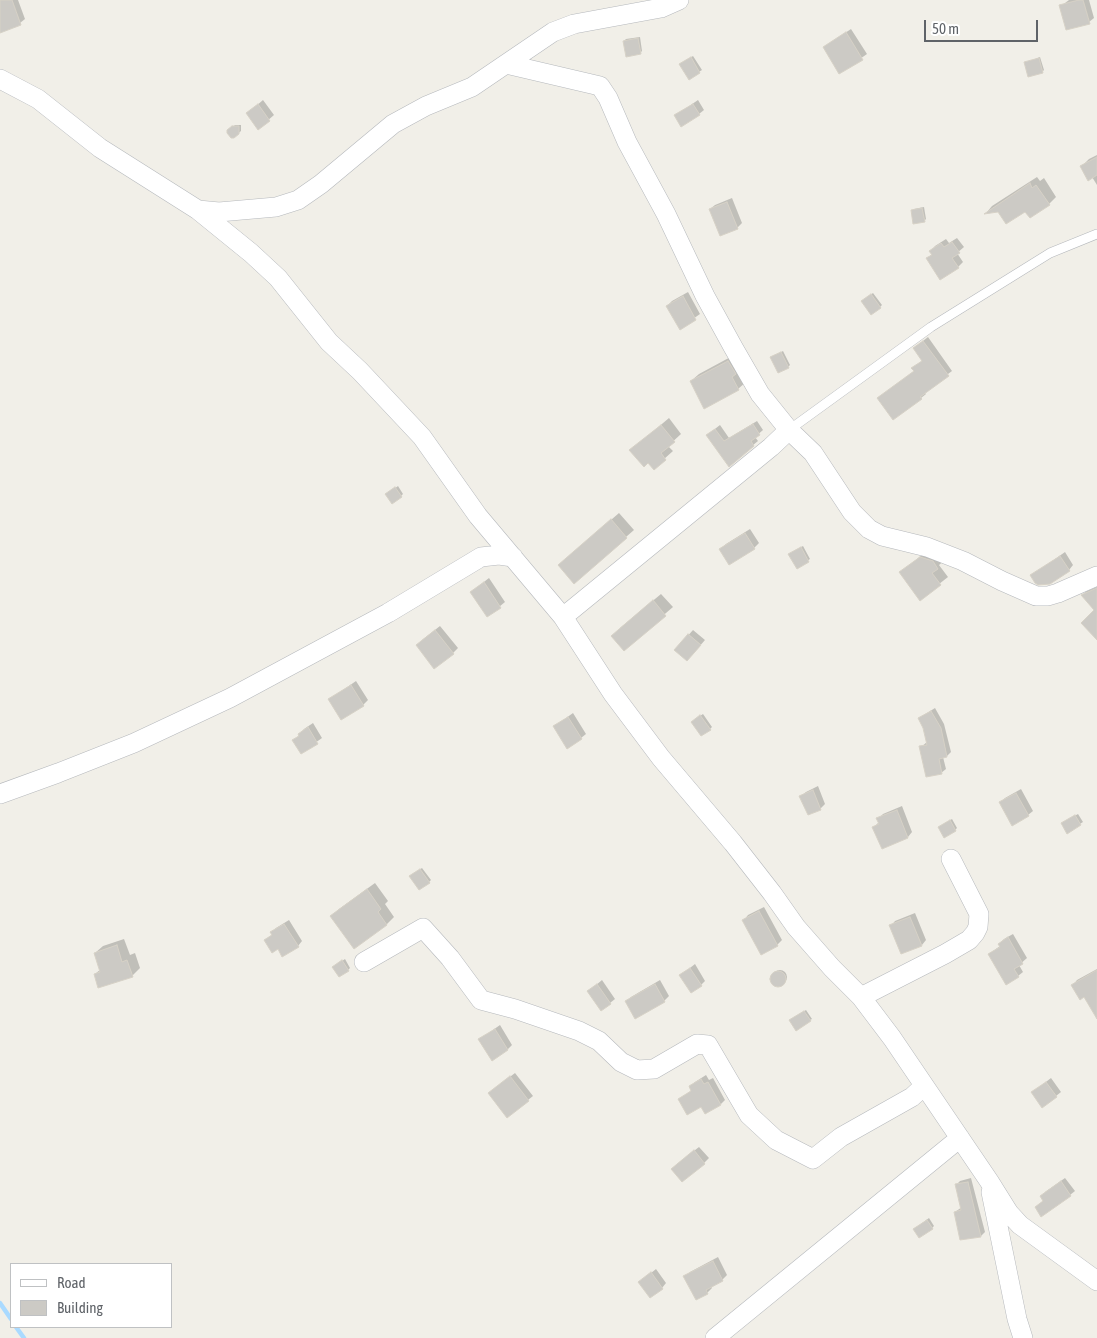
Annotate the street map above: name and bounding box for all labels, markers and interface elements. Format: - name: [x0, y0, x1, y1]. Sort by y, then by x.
- scale bar: [927, 10, 1041, 42]
- text: 50 m: [932, 20, 959, 37]
- legend: [10, 1263, 172, 1328]
- text: Road: [57, 1274, 86, 1291]
- text: Building: [57, 1299, 103, 1316]

